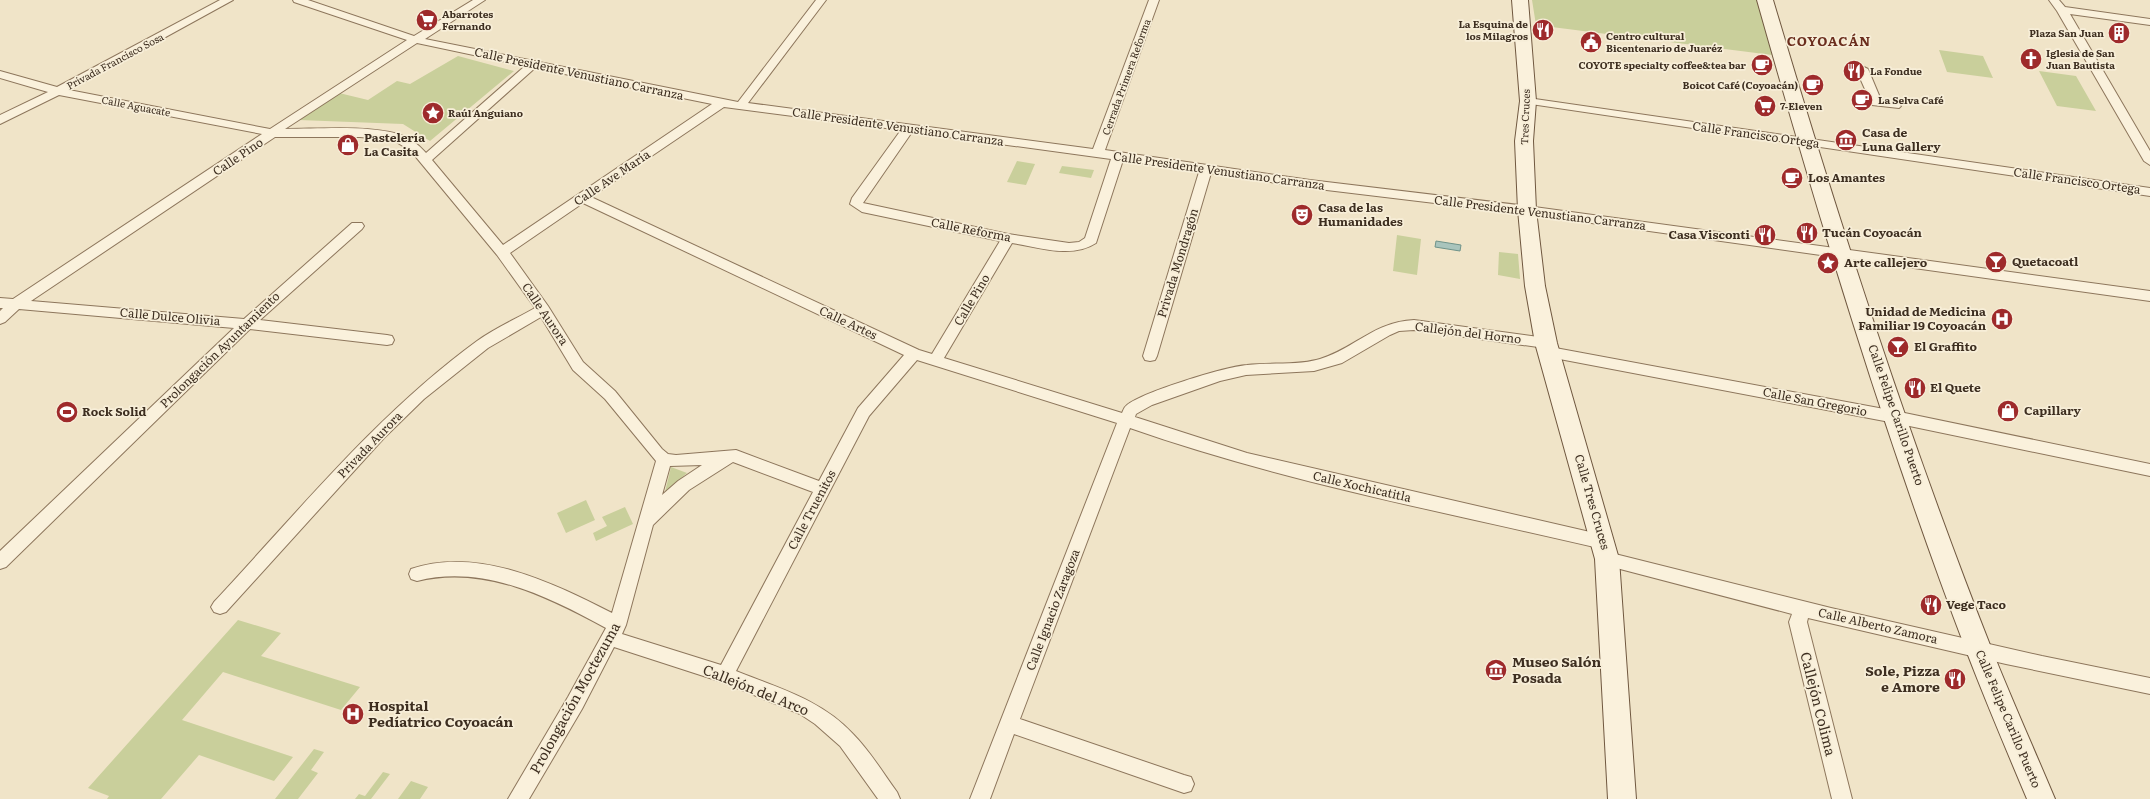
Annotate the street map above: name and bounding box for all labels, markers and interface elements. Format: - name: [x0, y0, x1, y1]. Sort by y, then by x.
- place label: Abarrotes Fernando: [442, 6, 493, 33]
- supermarket icon: Abarrotes Fernando: [414, 7, 440, 33]
- street label: Cerrada Primera Reforma: [1097, 16, 1154, 137]
- place label: La Esquina de los Milagros: [1458, 16, 1528, 43]
- restaurant icon: La Esquina de los Milagros: [1530, 17, 1556, 43]
- building icon: Plaza San Juan: [2106, 20, 2132, 46]
- place label: Plaza San Juan: [2029, 25, 2104, 40]
- street label: Privada Francisco Sosa: [63, 28, 167, 93]
- place label: Centro cultural Bicentenario de Juaréz: [1606, 28, 1723, 55]
- public building icon: Centro cultural Bicentenario de Juaréz: [1578, 29, 1604, 55]
- district label: COYOACÁN: [1787, 31, 1871, 50]
- street label: Calle Presidente Venustiano Carranza: [473, 42, 686, 104]
- place label: Iglesia de San Juan Bautista: [2046, 45, 2115, 72]
- church icon: Iglesia de San Juan Bautista: [2018, 46, 2044, 72]
- cafe icon: COYOTE specialty coffee&tea bar: [1749, 52, 1775, 78]
- place label: COYOTE specialty coffee&tea bar: [1579, 57, 1747, 72]
- restaurant icon: La Fondue: [1841, 58, 1867, 84]
- place label: La Fondue: [1870, 63, 1922, 78]
- cafe icon: Boicot Café (Coyoacán): [1800, 72, 1826, 98]
- place label: Boicot Café (Coyoacán): [1683, 77, 1798, 92]
- cafe icon: La Selva Café: [1849, 87, 1875, 113]
- street label: Tres Cruces: [1516, 88, 1533, 145]
- street label: Calle Aguacate: [100, 91, 172, 120]
- place label: La Selva Café: [1878, 92, 1944, 107]
- supermarket icon: 7-Eleven: [1752, 93, 1778, 119]
- place label: 7-Eleven: [1780, 98, 1822, 113]
- place icon: Raúl Anguiano: [420, 100, 446, 126]
- street label: Calle Presidente Venustiano Carranza: [791, 102, 1006, 150]
- place label: Raúl Anguiano: [448, 105, 523, 120]
- street label: Calle Francisco Ortega: [1692, 116, 1821, 152]
- place label: Casa de Luna Gallery: [1862, 123, 1941, 155]
- museum icon: Casa de Luna Gallery: [1833, 127, 1859, 153]
- place label: Pastelería La Casita: [364, 128, 425, 160]
- shop icon: Pastelería La Casita: [335, 132, 361, 158]
- street label: Calle Pino: [209, 133, 266, 180]
- street label: Calle Ave María: [570, 145, 654, 209]
- street label: Calle Presidente Venustiano Carranza: [1112, 146, 1327, 194]
- street label: Calle Francisco Ortega: [2013, 162, 2142, 198]
- cafe icon: Los Amantes: [1779, 165, 1805, 191]
- place label: Los Amantes: [1808, 168, 1885, 186]
- street label: Calle Presidente Venustiano Carranza: [1433, 190, 1648, 234]
- place label: Casa de las Humanidades: [1318, 198, 1403, 230]
- theatre icon: Casa de las Humanidades: [1289, 202, 1315, 228]
- street label: Privada Mondragón: [1152, 206, 1202, 320]
- street label: Calle Reforma: [930, 212, 1013, 246]
- restaurant icon: Tucán Coyoacán: [1794, 220, 1820, 246]
- restaurant icon: Casa Visconti: [1752, 222, 1778, 248]
- place label: Tucán Coyoacán: [1822, 223, 1922, 241]
- place label: Casa Visconti: [1668, 225, 1751, 243]
- bar icon: Quetacoatl: [1983, 249, 2009, 275]
- place icon: Arte callejero: [1815, 250, 1841, 276]
- place label: Quetacoatl: [2012, 252, 2079, 270]
- place label: Arte callejero: [1844, 253, 1928, 271]
- street label: Calle Pino: [949, 270, 994, 329]
- street label: Calle Aurora: [518, 279, 574, 349]
- street label: Prolongación Ayuntamiento: [155, 287, 283, 412]
- street label: Calle Artes: [817, 301, 881, 344]
- place label: Unidad de Medicina Familiar 19 Coyoacán: [1858, 302, 1987, 334]
- street label: Calle Dulce Olivia: [119, 303, 222, 329]
- hospital icon: Unidad de Medicina Familiar 19 Coyoacán: [1989, 306, 2015, 332]
- street label: Callejón del Horno: [1414, 317, 1522, 347]
- bar icon: El Graffito: [1885, 334, 1911, 360]
- place label: El Graffito: [1914, 337, 1978, 355]
- street label: Calle Felipe Carillo Puerto: [1864, 342, 1930, 488]
- restaurant icon: El Quete: [1902, 375, 1928, 401]
- place label: El Quete: [1930, 378, 1981, 396]
- street label: Calle San Gregorio: [1761, 382, 1869, 420]
- shop icon: Capillary: [1995, 398, 2021, 424]
- sports icon: Rock Solid: [54, 399, 80, 425]
- place label: Capillary: [2024, 401, 2082, 419]
- place label: Rock Solid: [82, 402, 147, 420]
- street label: Privada Aurora: [333, 407, 406, 482]
- street label: Calle Tres Cruces: [1571, 452, 1615, 552]
- street label: Calle Truenitos: [783, 466, 840, 553]
- street label: Calle Xochicatitla: [1311, 466, 1414, 506]
- street label: Calle Ignacio Zaragoza: [1021, 546, 1084, 673]
- restaurant icon: Vege Taco: [1918, 592, 1944, 618]
- place label: Vege Taco: [1946, 595, 2007, 613]
- street label: Calle Alberto Zamora: [1817, 603, 1940, 648]
- street label: Prolongación Moctezuma: [524, 618, 624, 777]
- street label: Calle Felipe Carillo Puerto: [1972, 647, 2046, 790]
- street label: Callejón Colima: [1796, 650, 1842, 758]
- place label: Museo Salón Posada: [1512, 651, 1601, 687]
- museum icon: Museo Salón Posada: [1483, 657, 1509, 683]
- street label: Callejón del Arco: [700, 659, 812, 719]
- place label: Sole, Pizza e Amore: [1865, 660, 1941, 696]
- restaurant icon: Sole, Pizza e Amore: [1942, 666, 1968, 692]
- place label: Hospital Pedíatrico Coyoacán: [368, 695, 514, 731]
- hospital icon: Hospital Pedíatrico Coyoacán: [340, 701, 366, 727]

